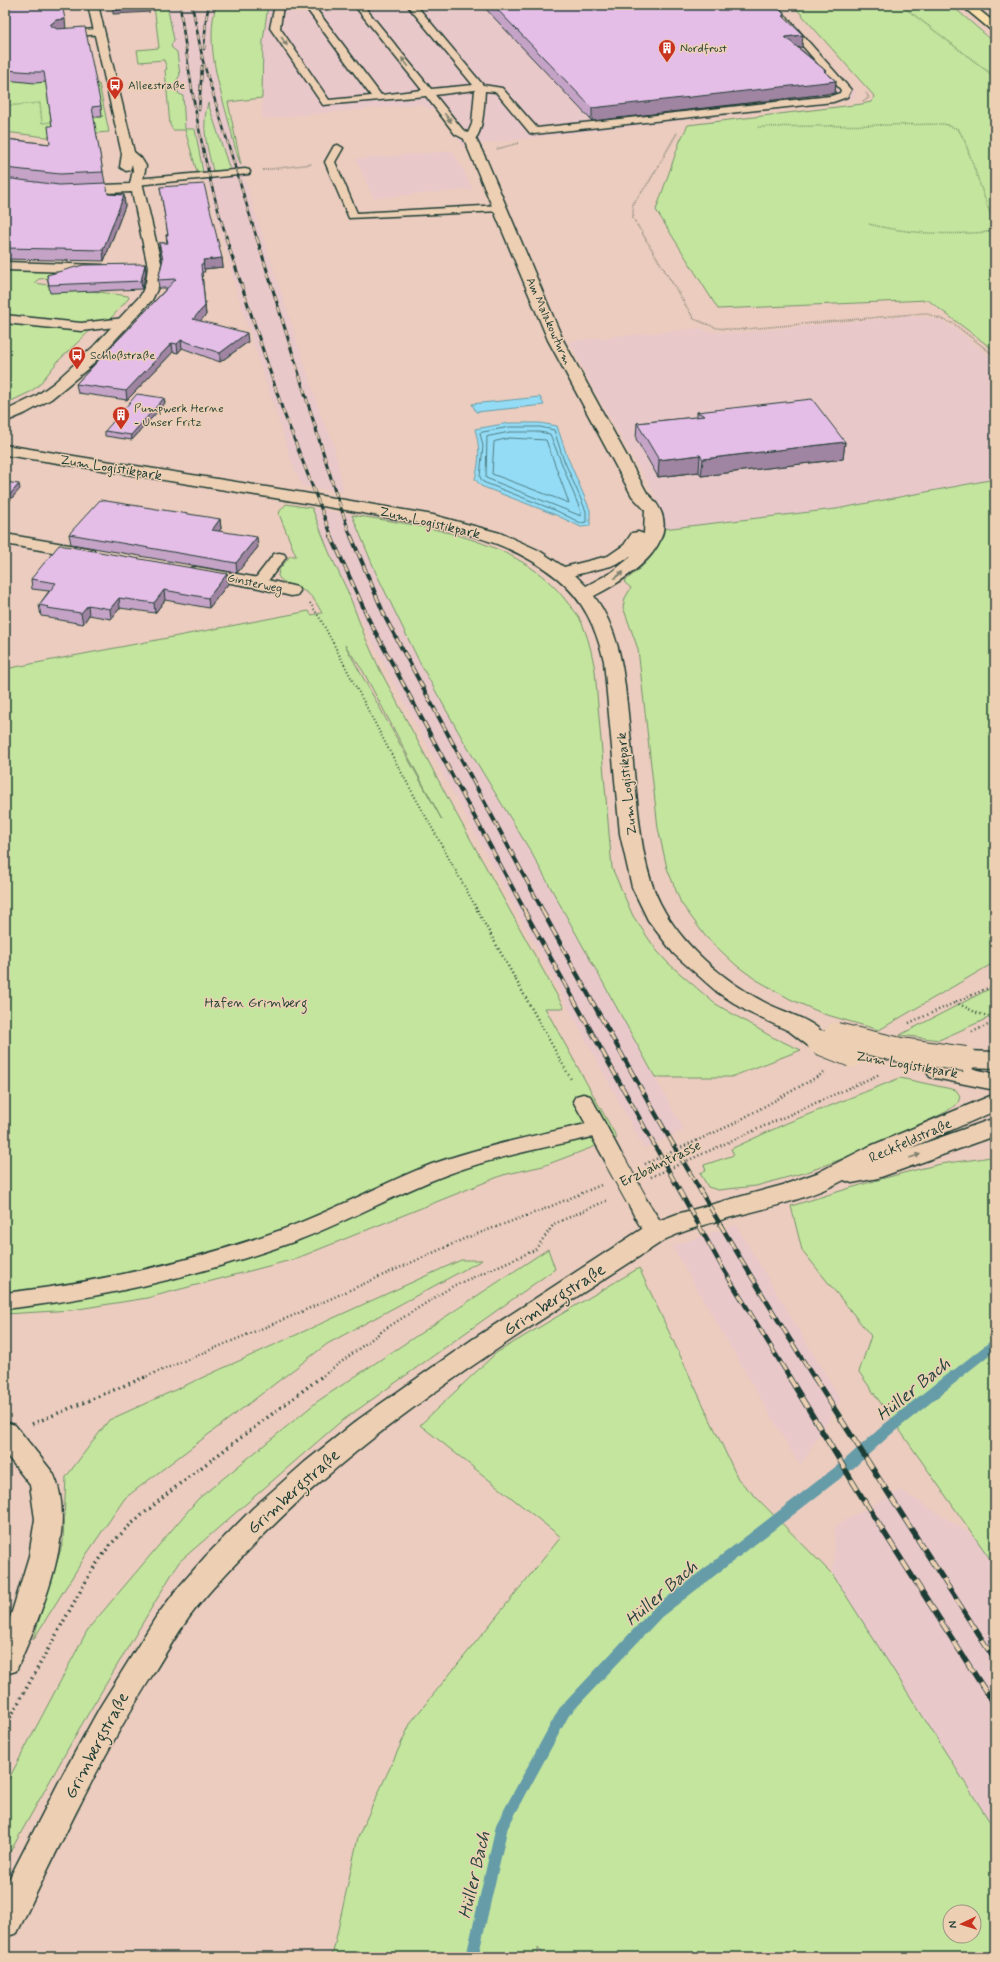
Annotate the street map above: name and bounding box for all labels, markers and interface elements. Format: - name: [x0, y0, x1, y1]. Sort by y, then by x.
- one-way arrow: [280, 36, 288, 46]
- building icon: Nordfrost: [657, 38, 677, 63]
- place label: Nordfrost: [680, 41, 727, 57]
- one-way arrow: [400, 57, 409, 68]
- bus stop icon: Alleestraße: [105, 75, 125, 100]
- place label: Alleestraße: [128, 78, 185, 94]
- one-way arrow: [444, 112, 452, 123]
- street label: Am Malakowturm: [522, 275, 575, 368]
- bus stop icon: Schloßstraße: [67, 345, 87, 370]
- place label: Schloßstraße: [90, 348, 155, 364]
- place label: Pumpwerk Herne - Unser Fritz: [134, 401, 224, 431]
- building icon: Pumpwerk Herne - Unser Fritz: [111, 405, 131, 430]
- street label: Zum Logistikpark: [58, 451, 163, 485]
- street label: Zum Logistikpark: [377, 503, 482, 543]
- street label: Ginsterweg: [226, 570, 284, 598]
- one-way arrow: [613, 571, 624, 580]
- street label: Zum Logistikpark: [613, 732, 641, 836]
- park label: Hafen Grimberg: [205, 994, 307, 1014]
- street label: Zum Logistikpark: [854, 1047, 959, 1083]
- street label: Reckfeldstraße: [866, 1115, 955, 1167]
- street label: Erzbahntrasse: [617, 1136, 704, 1191]
- one-way arrow: [909, 1153, 921, 1159]
- street label: Grimbergstraße: [499, 1259, 611, 1344]
- water label: Hüller Bach: [872, 1352, 956, 1427]
- street label: Grimbergstraße: [243, 1444, 347, 1541]
- water label: Hüller Bach: [620, 1555, 703, 1632]
- street label: Grimbergstraße: [60, 1688, 137, 1804]
- water label: Hüller Bach: [453, 1829, 497, 1921]
- north arrow: [942, 1904, 982, 1944]
- text: N: [946, 1920, 960, 1929]

